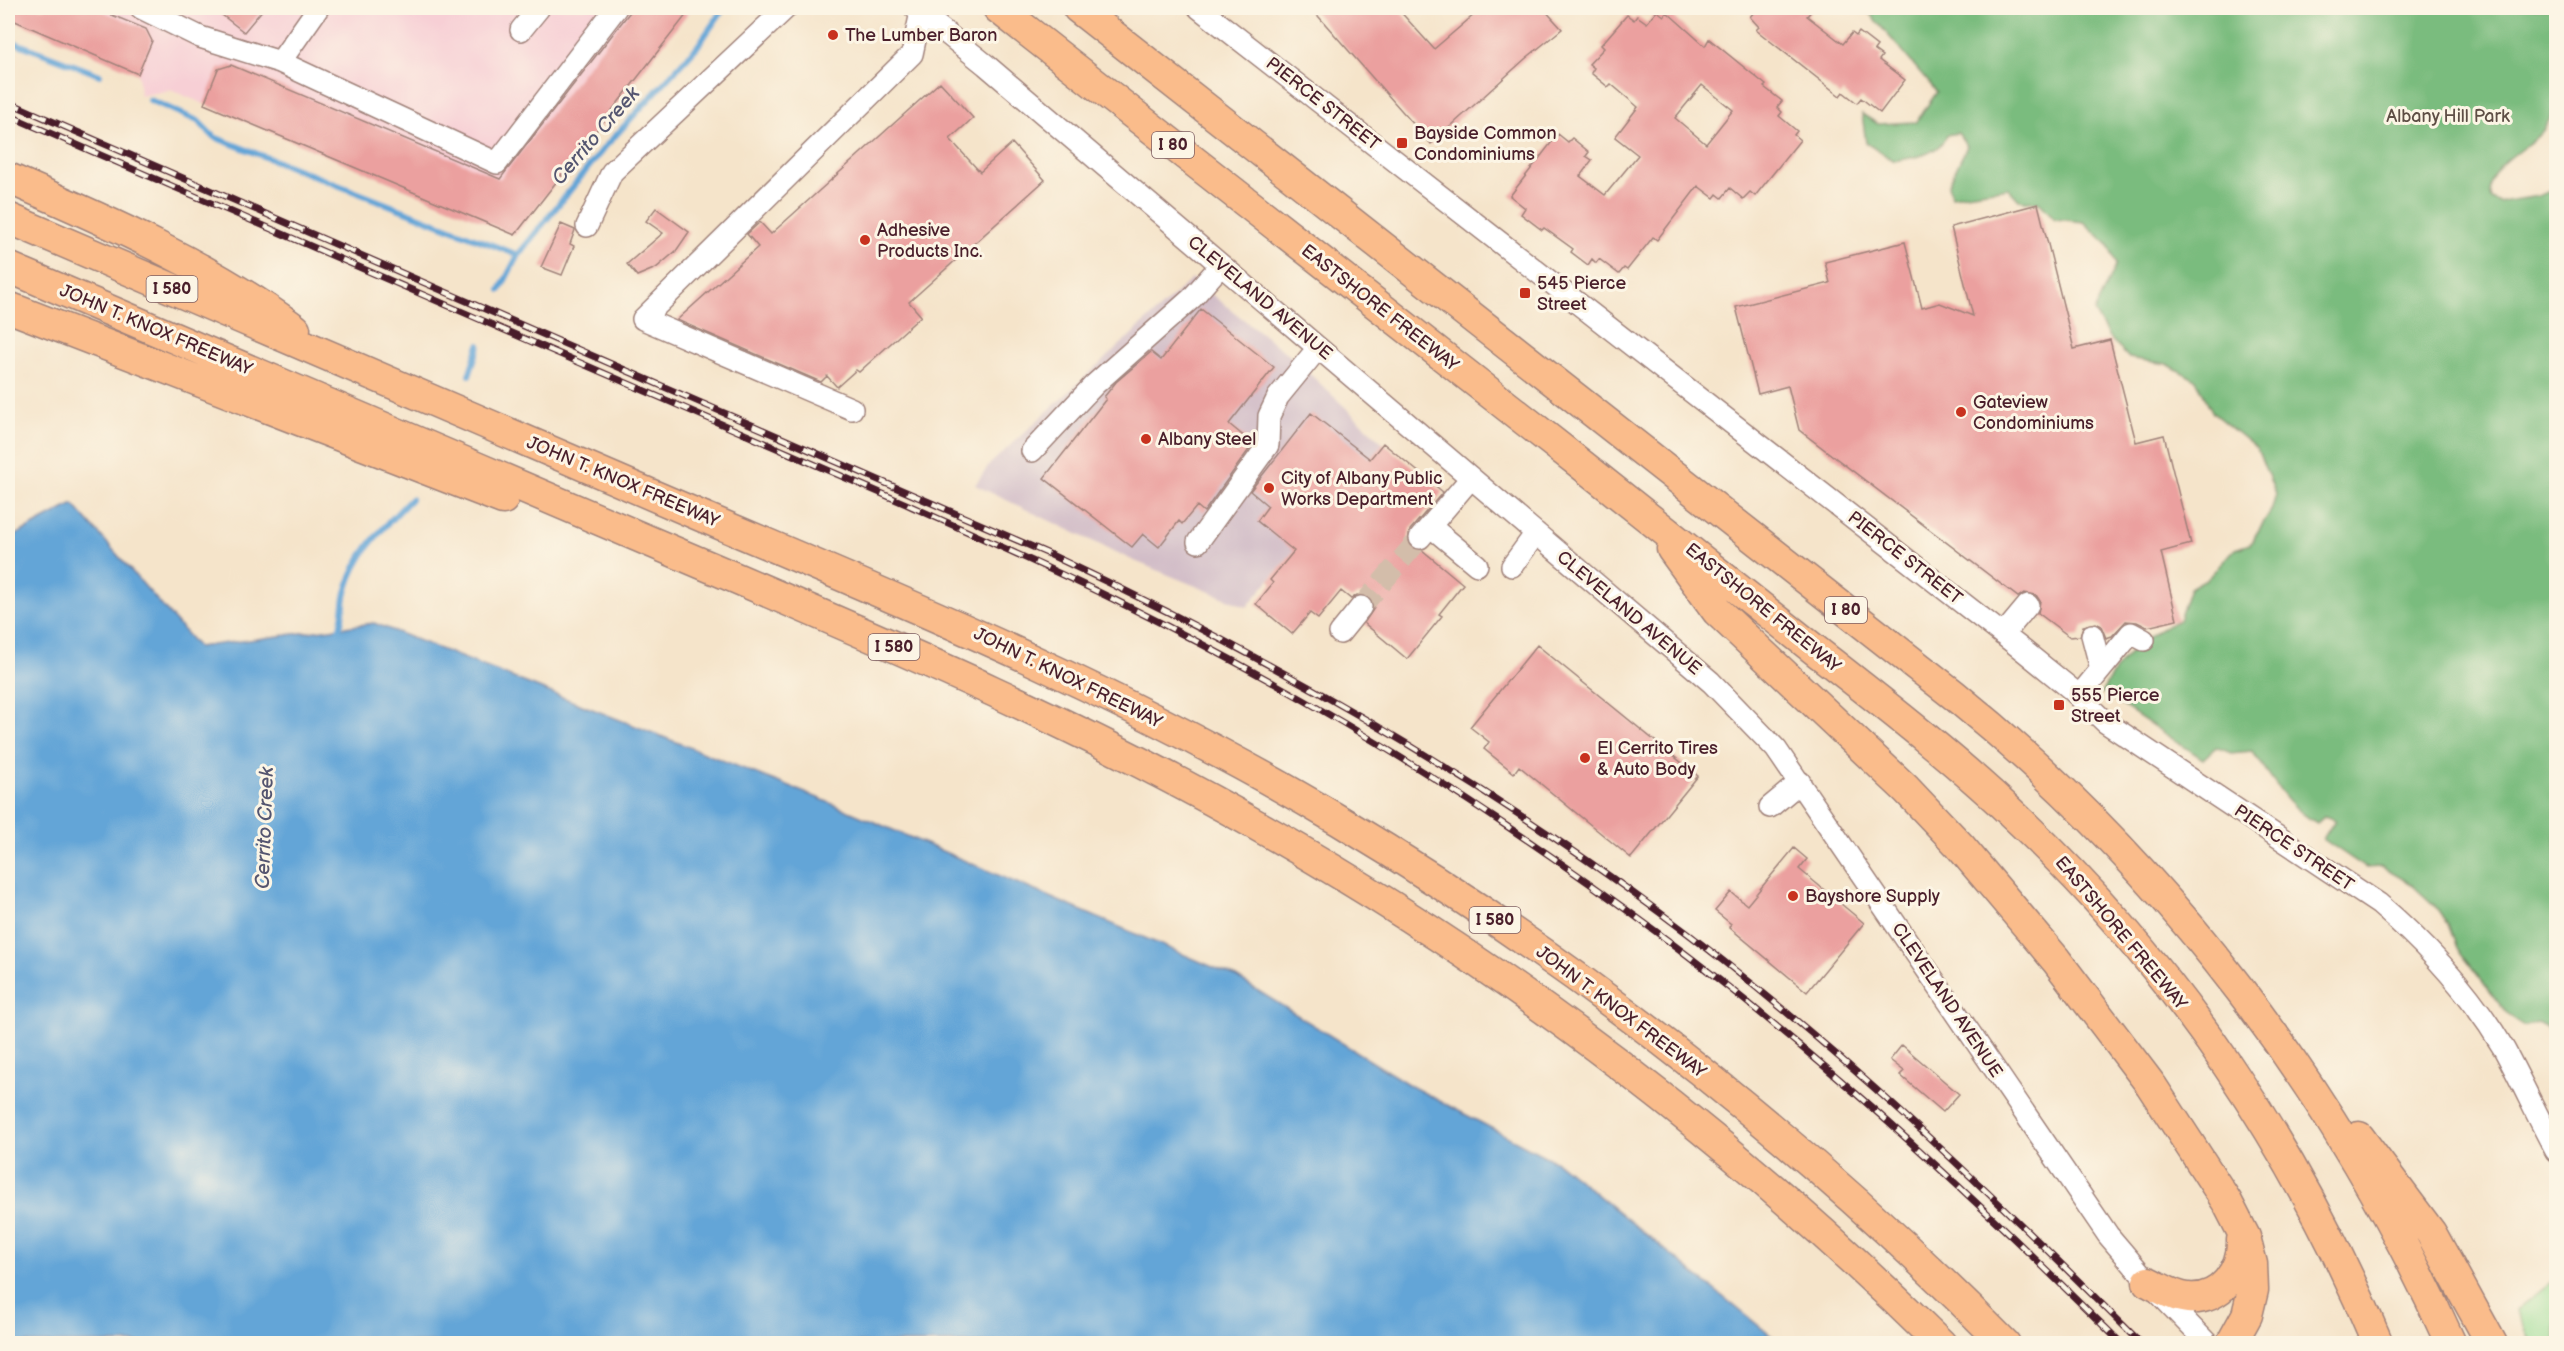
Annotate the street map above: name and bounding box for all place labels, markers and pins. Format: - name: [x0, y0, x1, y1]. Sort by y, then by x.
- place label: The Lumber Baron: [845, 25, 997, 46]
- marker: The Lumber Baron: [826, 28, 840, 42]
- place label: Bayside Common Condominiums: [1414, 123, 1557, 165]
- marker: Bayside Common Condominiums: [1395, 136, 1409, 150]
- place label: Adhesive Products Inc.: [877, 220, 983, 262]
- marker: Adhesive Products Inc.: [858, 233, 872, 247]
- place label: 545 Pierce Street: [1537, 273, 1626, 315]
- marker: 545 Pierce Street: [1518, 286, 1532, 300]
- place label: Gateview Condominiums: [1973, 392, 2094, 434]
- marker: Gateview Condominiums: [1954, 405, 1968, 419]
- place label: Albany Steel: [1158, 429, 1256, 450]
- marker: Albany Steel: [1139, 432, 1153, 446]
- place label: City of Albany Public Works Department: [1281, 468, 1443, 510]
- marker: City of Albany Public Works Department: [1262, 481, 1276, 495]
- place label: 555 Pierce Street: [2071, 685, 2160, 727]
- marker: 555 Pierce Street: [2052, 698, 2066, 712]
- place label: El Cerrito Tires & Auto Body: [1597, 738, 1718, 780]
- marker: El Cerrito Tires & Auto Body: [1578, 751, 1592, 765]
- place label: Bayshore Supply: [1805, 886, 1941, 907]
- marker: Bayshore Supply: [1786, 889, 1800, 903]

